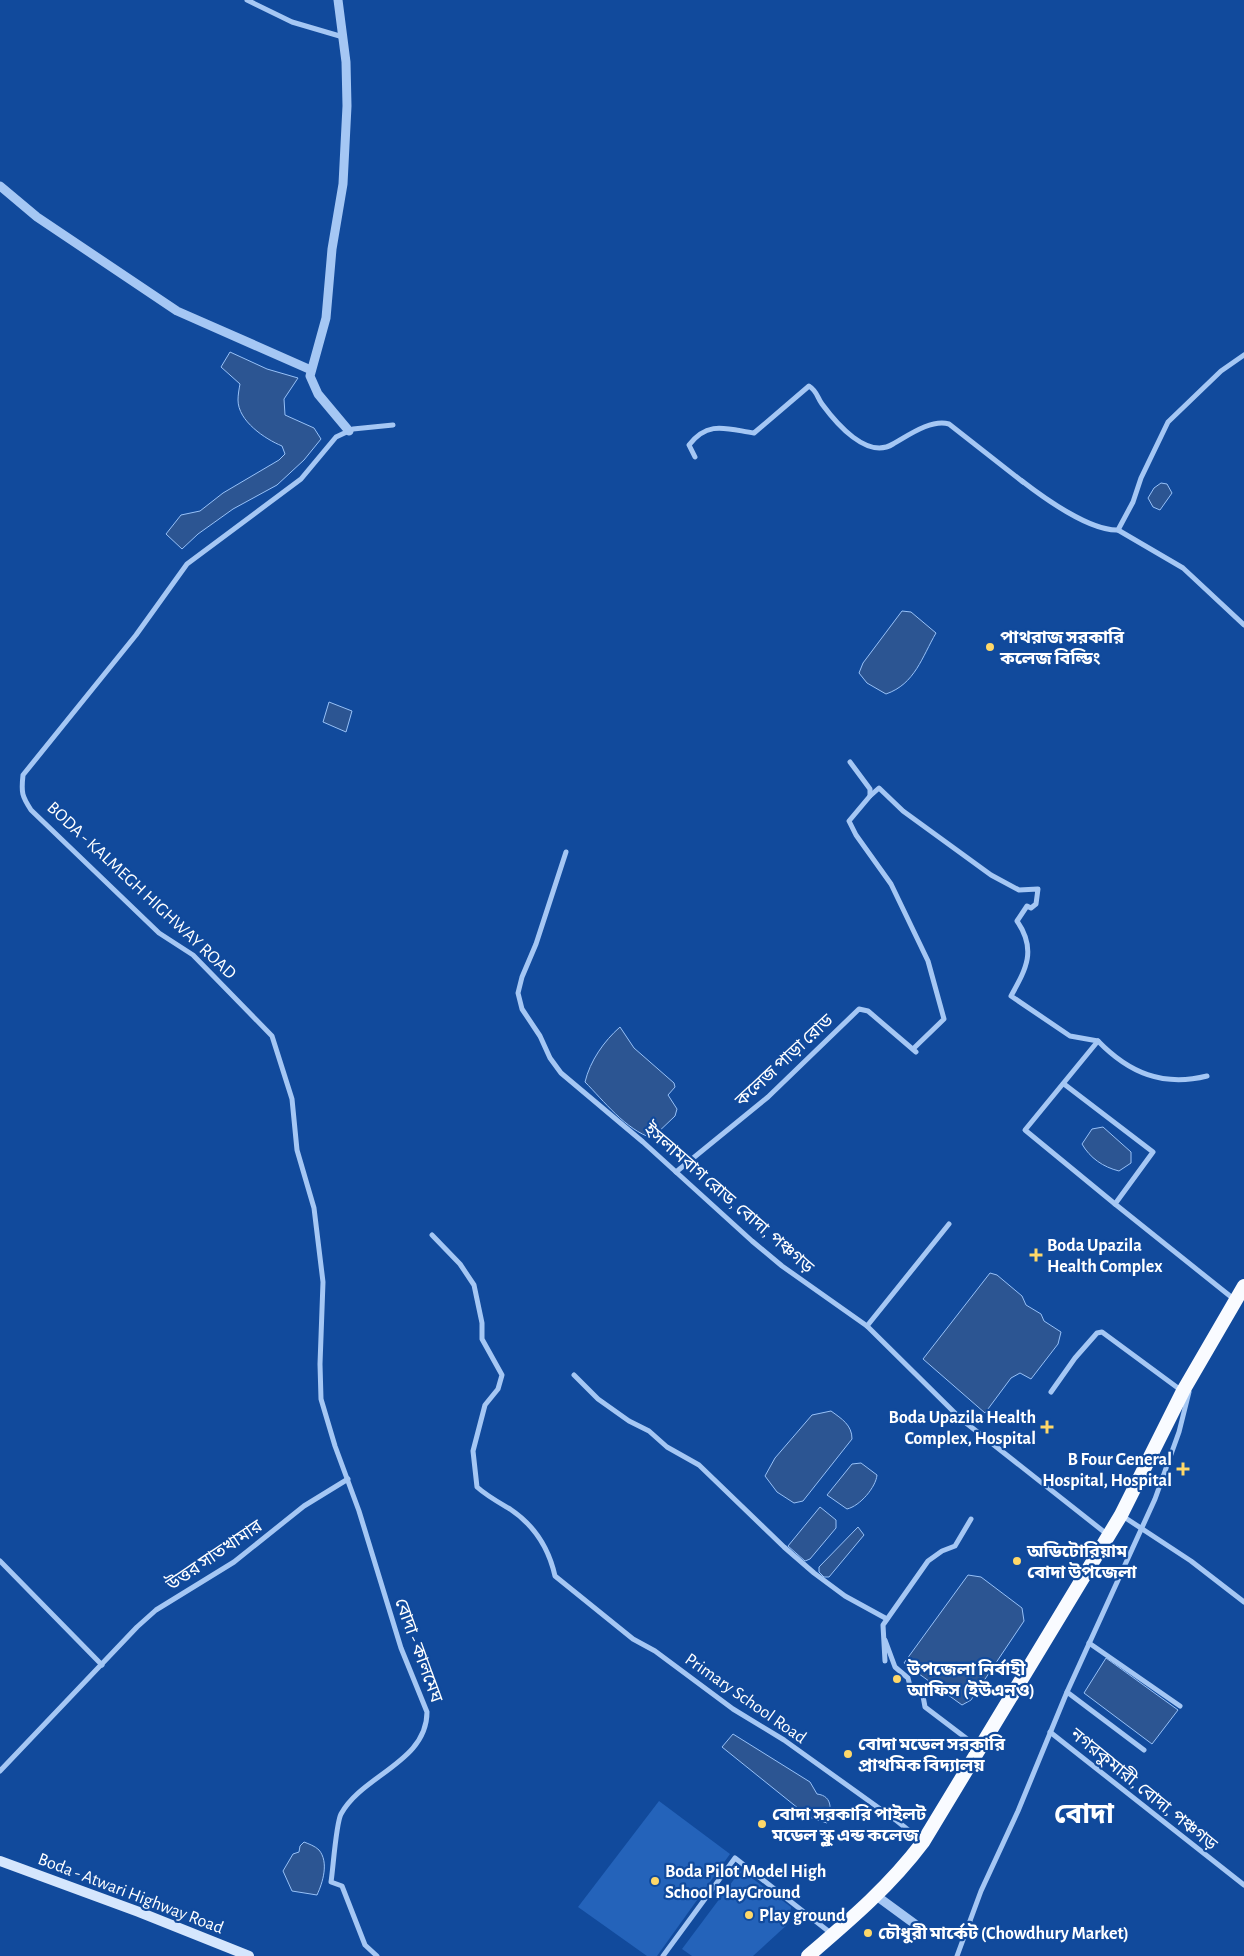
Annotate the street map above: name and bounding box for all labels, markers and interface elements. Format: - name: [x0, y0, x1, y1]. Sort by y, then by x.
- place label: পাথরাজ সরকারি কলেজ বিল্ডিং: [999, 627, 1125, 668]
- marker: পাথরাজ সরকারি কলেজ বিল্ডিং: [984, 641, 996, 653]
- street label: BODA - KALMEGH HIGHWAY ROAD: [43, 799, 239, 983]
- street label: কলেজ পাড়া রোড: [732, 1011, 837, 1111]
- street label: ইসলামবাগ রোড, বোদা, পঞ্চগড়: [639, 1118, 818, 1277]
- place label: Boda Upazila Health Complex: [1047, 1237, 1163, 1276]
- marker: Boda Upazila Health Complex: [1029, 1248, 1043, 1262]
- place label: Boda Upazila Health Complex, Hospital: [889, 1409, 1036, 1448]
- marker: Boda Upazila Health Complex, Hospital: [1040, 1420, 1054, 1434]
- place label: B Four General Hospital, Hospital: [1042, 1451, 1172, 1490]
- marker: B Four General Hospital, Hospital: [1176, 1462, 1190, 1476]
- street label: উত্তর সাতখামার: [161, 1515, 266, 1595]
- place label: অডিটোরিয়াম বোদা উপজেলা: [1026, 1541, 1138, 1582]
- marker: অডিটোরিয়াম বোদা উপজেলা: [1011, 1555, 1023, 1567]
- street label: বোদা - কালমেঘ: [391, 1596, 446, 1706]
- street label: Primary School Road: [681, 1650, 809, 1747]
- place label: উপজেলা নির্বাহী আফিস (ইউএনও): [906, 1659, 1035, 1700]
- marker: উপজেলা নির্বাহী আফিস (ইউএনও): [891, 1673, 903, 1685]
- street label: নগরকুমারী, বোদা, পঞ্চগড়: [1066, 1723, 1222, 1855]
- place label: বোদা মডেল সরকারি প্রাথমিক বিদ্যালয়: [858, 1734, 1006, 1775]
- marker: বোদা মডেল সরকারি প্রাথমিক বিদ্যালয়: [842, 1748, 854, 1760]
- district label: বোদা: [1054, 1796, 1114, 1830]
- place label: বোদা সরকারি পাইলট মডেল স্কুল এন্ড কলেজ: [771, 1804, 927, 1847]
- marker: বোদা সরকারি পাইলট মডেল স্কুল এন্ড কলেজ: [756, 1818, 768, 1830]
- street label: Boda - Atwari Highway Road: [35, 1850, 226, 1938]
- place label: Boda Pilot Model High School PlayGround: [665, 1863, 826, 1902]
- marker: Boda Pilot Model High School PlayGround: [649, 1875, 661, 1887]
- place label: Play ground: [759, 1907, 846, 1925]
- marker: Play ground: [743, 1909, 755, 1921]
- place label: চৌধুরী মার্কেট (Chowdhury Market): [878, 1923, 1129, 1944]
- marker: চৌধুরী মার্কেট (Chowdhury Market): [862, 1927, 874, 1939]

